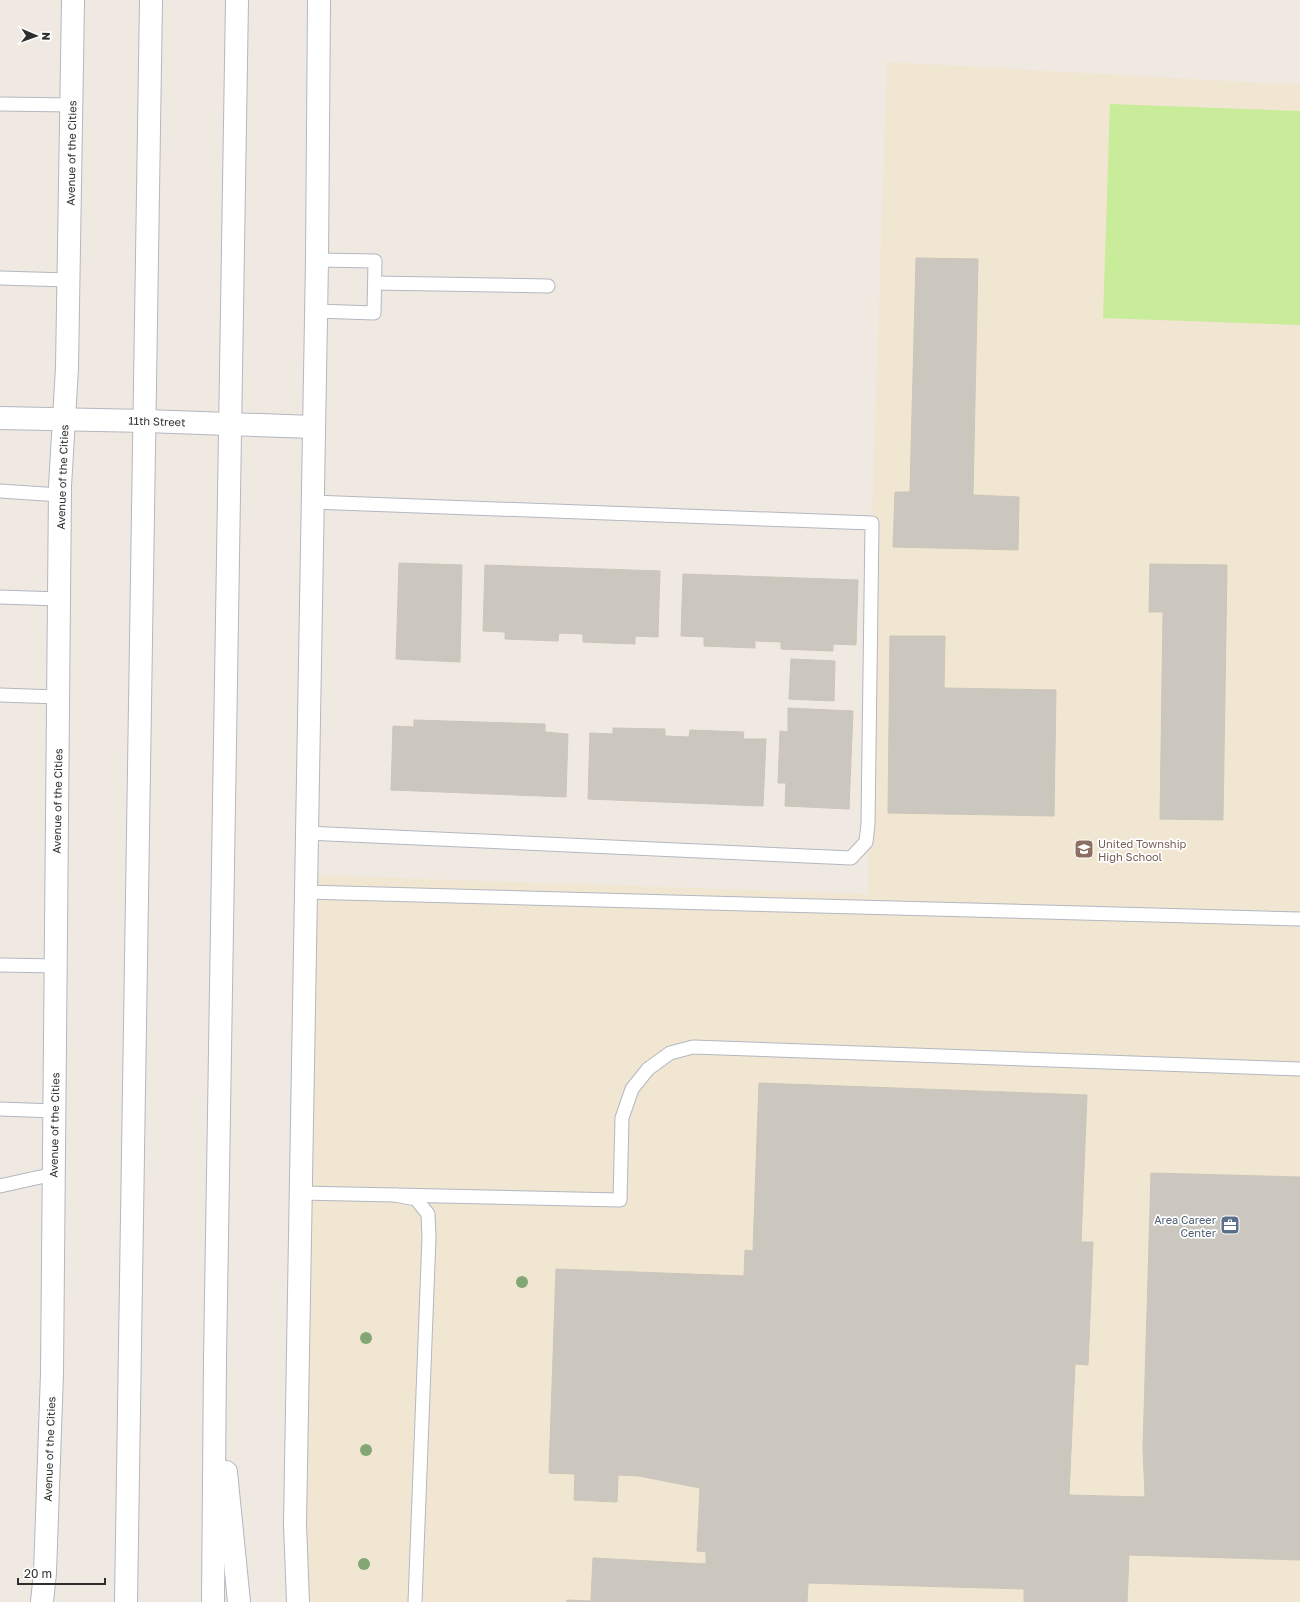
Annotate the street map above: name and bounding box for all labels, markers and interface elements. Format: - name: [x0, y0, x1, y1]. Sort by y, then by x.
- north arrow: [16, 16, 56, 56]
- text: N: [40, 32, 53, 41]
- street label: Avenue of the Cities: [64, 100, 78, 206]
- street label: 11th Street: [128, 414, 186, 428]
- street label: Avenue of the Cities: [54, 424, 70, 530]
- street label: Avenue of the Cities: [50, 748, 64, 854]
- place label: United Township High School: [1098, 837, 1187, 863]
- school or university icon: United Township High School: [1073, 838, 1095, 860]
- street label: Avenue of the Cities: [47, 1072, 61, 1178]
- place label: Area Career Center: [1154, 1213, 1217, 1239]
- office icon: Area Career Center: [1219, 1214, 1241, 1236]
- street label: Avenue of the Cities: [41, 1396, 57, 1502]
- scale bar: [18, 1560, 105, 1586]
- text: 20 m: [24, 1566, 52, 1581]

